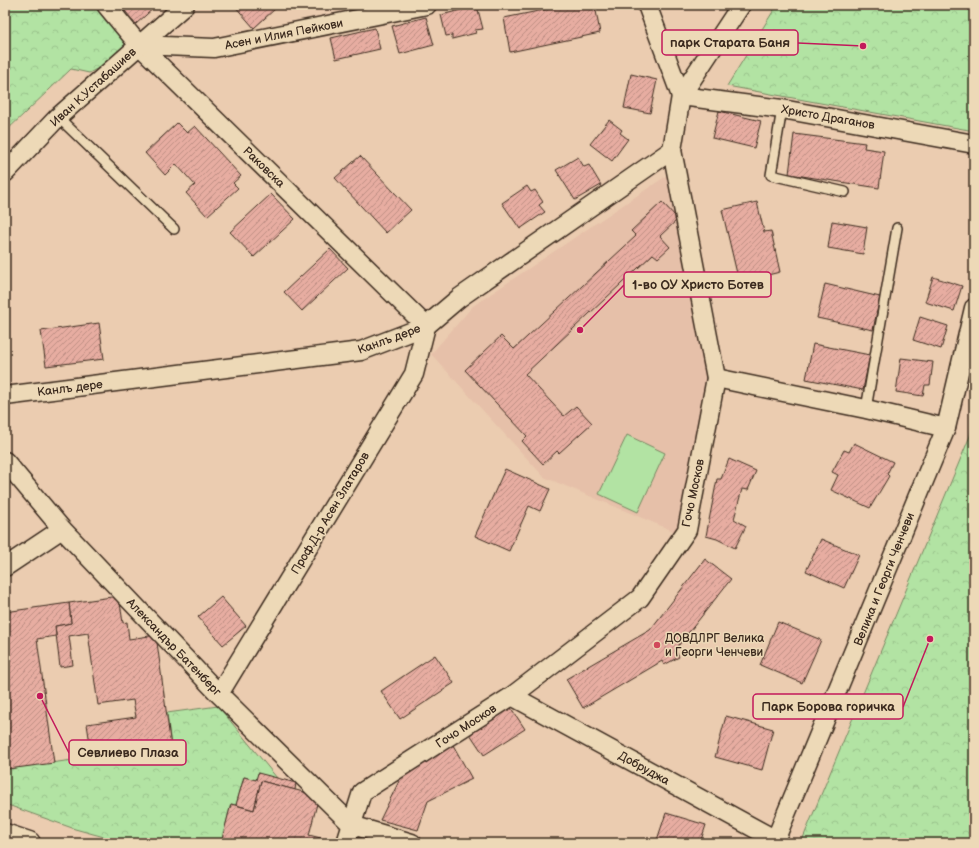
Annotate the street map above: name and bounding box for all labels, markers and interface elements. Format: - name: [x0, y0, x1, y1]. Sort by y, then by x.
- street label: Асен и Илия Пейкови: [223, 16, 344, 53]
- callout: парк Старата Баня: [662, 30, 798, 55]
- text: парк Старата Баня: [670, 35, 790, 51]
- street label: Иван К.Устабашиев: [47, 44, 140, 130]
- street label: Христо Драганов: [780, 102, 877, 133]
- street label: Раковска: [240, 144, 288, 191]
- callout: 1-во ОУ Христо Ботев: [624, 272, 771, 297]
- text: 1-во ОУ Христо Ботев: [632, 277, 764, 293]
- street label: Канлъ дере: [356, 321, 423, 358]
- street label: Канлъ дере: [36, 377, 104, 400]
- street label: Проф.Д-р Асен Златаров: [288, 449, 373, 577]
- street label: Гочо Москов: [679, 457, 708, 529]
- street label: Велика и Георги Ченчеви: [851, 510, 918, 648]
- street label: Александър Батенберг: [122, 595, 224, 700]
- place label: ДОВДЛРГ Велика и Георги Ченчеви: [665, 631, 764, 660]
- marker: ДОВДЛРГ Велика и Георги Ченчеви: [652, 640, 662, 650]
- callout: Парк Борова горичка: [753, 694, 903, 719]
- text: Парк Борова горичка: [761, 699, 895, 715]
- street label: Гочо Москов: [433, 701, 500, 752]
- callout: Севлиево Плаза: [69, 740, 186, 765]
- text: Севлиево Плаза: [77, 745, 179, 761]
- street label: Добруджа: [616, 748, 672, 789]

